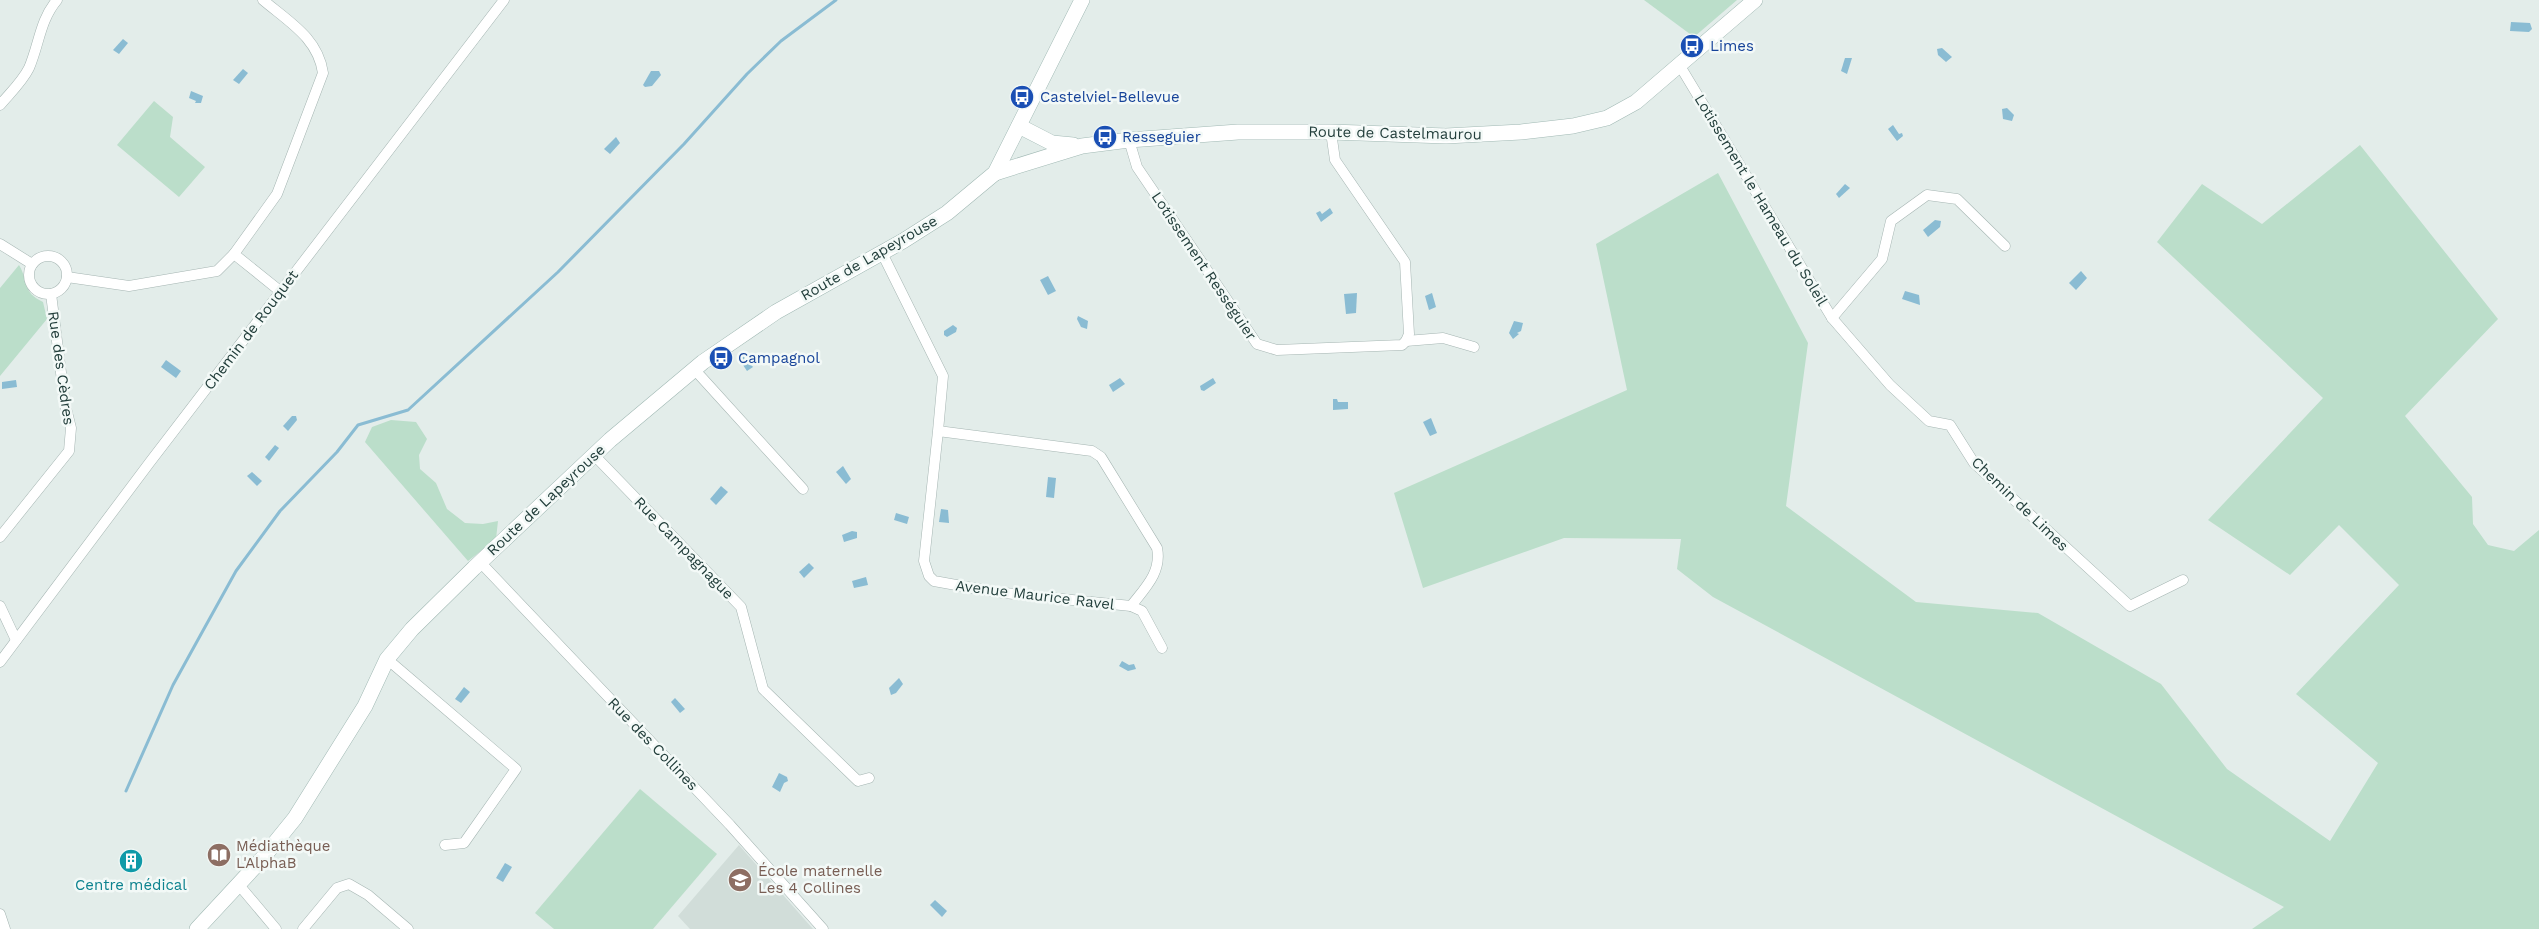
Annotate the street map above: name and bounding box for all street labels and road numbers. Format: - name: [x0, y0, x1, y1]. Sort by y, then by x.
- street label: Lotissement le Hameau du Soleil: [1691, 91, 1832, 309]
- street label: Route de Castelmaurou: [1308, 122, 1482, 144]
- street label: Lotissement Rességuier: [1148, 189, 1260, 343]
- street label: Route de Lapeyrouse: [797, 212, 941, 304]
- street label: Chemin de Rouquet: [200, 266, 302, 393]
- street label: Rue des Cèdres: [44, 310, 78, 426]
- street label: Route de Lapeyrouse: [483, 441, 609, 559]
- street label: Chemin de Limes: [1968, 453, 2072, 555]
- street label: Rue Campagnague: [630, 493, 738, 603]
- street label: Avenue Maurice Ravel: [954, 576, 1116, 614]
- street label: Rue des Collines: [604, 694, 702, 794]

